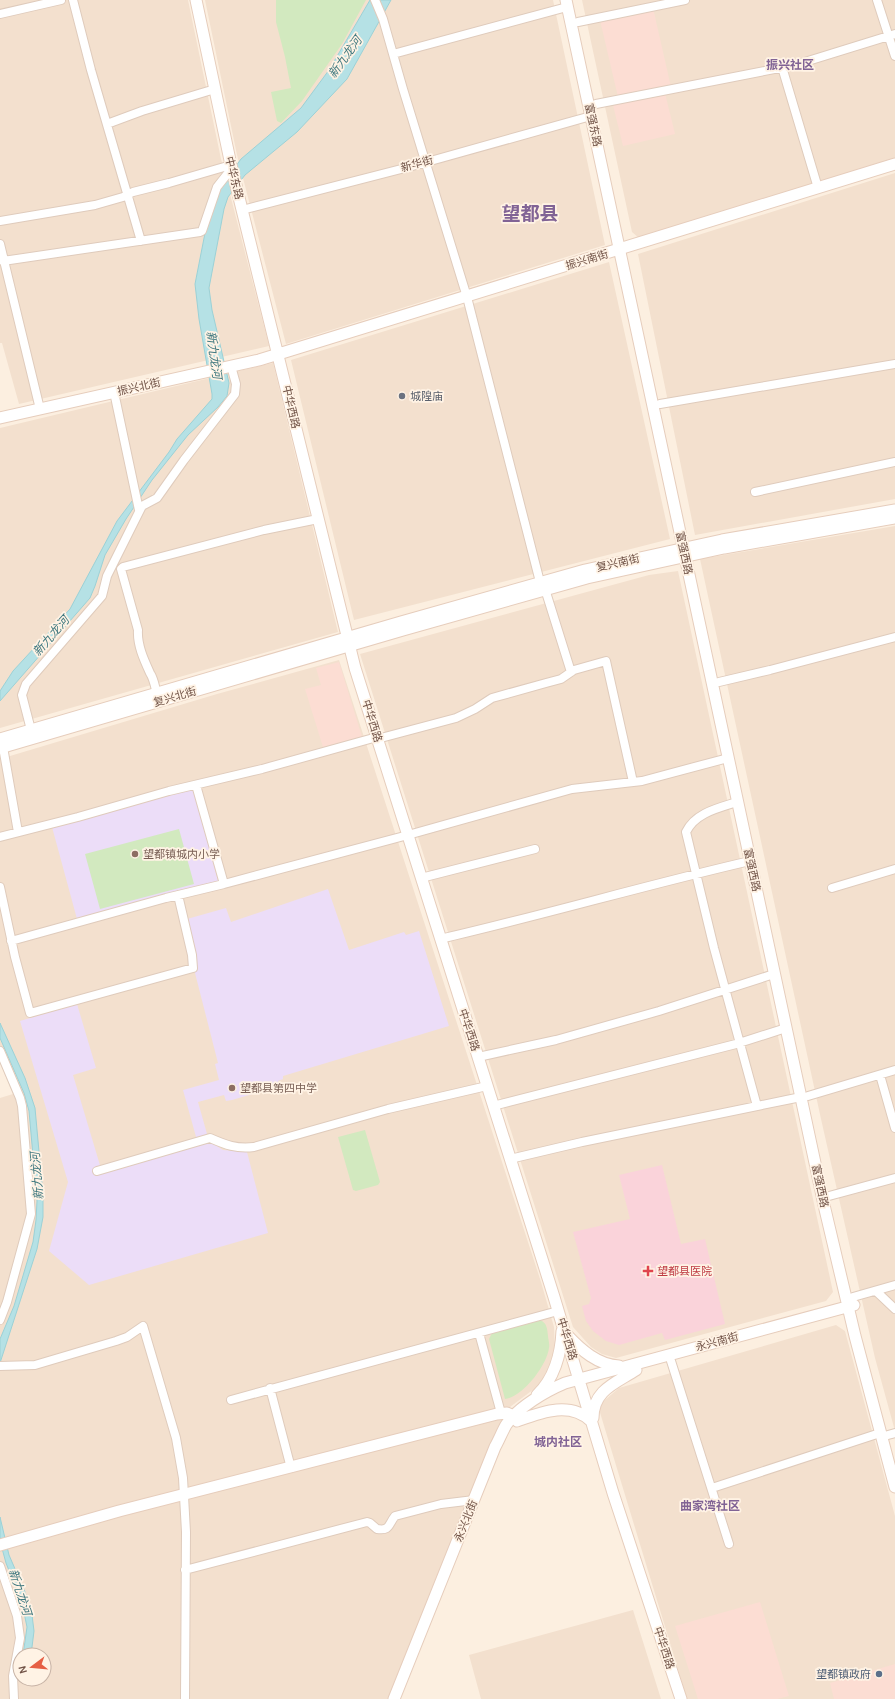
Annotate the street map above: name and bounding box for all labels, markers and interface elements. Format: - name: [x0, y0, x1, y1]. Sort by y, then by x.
- water label: 新九龙河: [325, 32, 366, 81]
- district label: 振兴社区: [766, 58, 814, 72]
- street label: 富强东路: [582, 102, 604, 148]
- street label: 新华街: [399, 153, 435, 175]
- street label: 中华东路: [222, 155, 246, 201]
- district label: 望都县: [501, 203, 559, 225]
- street label: 振兴南街: [564, 247, 610, 273]
- water label: 新九龙河: [204, 330, 225, 382]
- street label: 振兴北街: [116, 376, 162, 398]
- street label: 中华西路: [280, 384, 302, 430]
- place label: 城隍庙: [410, 390, 443, 403]
- marker: 城隍庙: [397, 391, 407, 401]
- street label: 富强西路: [673, 530, 695, 576]
- street label: 复兴南街: [595, 552, 641, 574]
- water label: 新九龙河: [30, 612, 73, 659]
- street label: 复兴北街: [152, 685, 198, 709]
- street label: 中华西路: [359, 698, 385, 744]
- street label: 富强西路: [741, 847, 763, 893]
- place label: 望都镇城内小学: [143, 848, 220, 861]
- marker: 望都镇城内小学: [130, 849, 140, 859]
- street label: 中华西路: [456, 1007, 482, 1053]
- place label: 望都县第四中学: [240, 1082, 317, 1095]
- marker: 望都县第四中学: [227, 1083, 237, 1093]
- water label: 新九龙河: [28, 1149, 46, 1201]
- street label: 富强西路: [809, 1163, 831, 1209]
- marker: 望都县医院: [642, 1265, 654, 1277]
- place label: 望都县医院: [657, 1265, 712, 1278]
- street label: 中华西路: [554, 1316, 580, 1362]
- street label: 永兴南街: [694, 1330, 740, 1354]
- district label: 城内社区: [534, 1435, 582, 1449]
- street label: 永兴北街: [452, 1498, 480, 1544]
- district label: 曲家湾社区: [680, 1499, 740, 1513]
- water label: 新九龙河: [6, 1567, 35, 1619]
- street label: 中华西路: [651, 1625, 677, 1671]
- north arrow: [12, 1647, 52, 1687]
- text: N: [16, 1664, 30, 1675]
- place label: 望都镇政府: [816, 1668, 871, 1681]
- marker: 望都镇政府: [874, 1669, 884, 1679]

